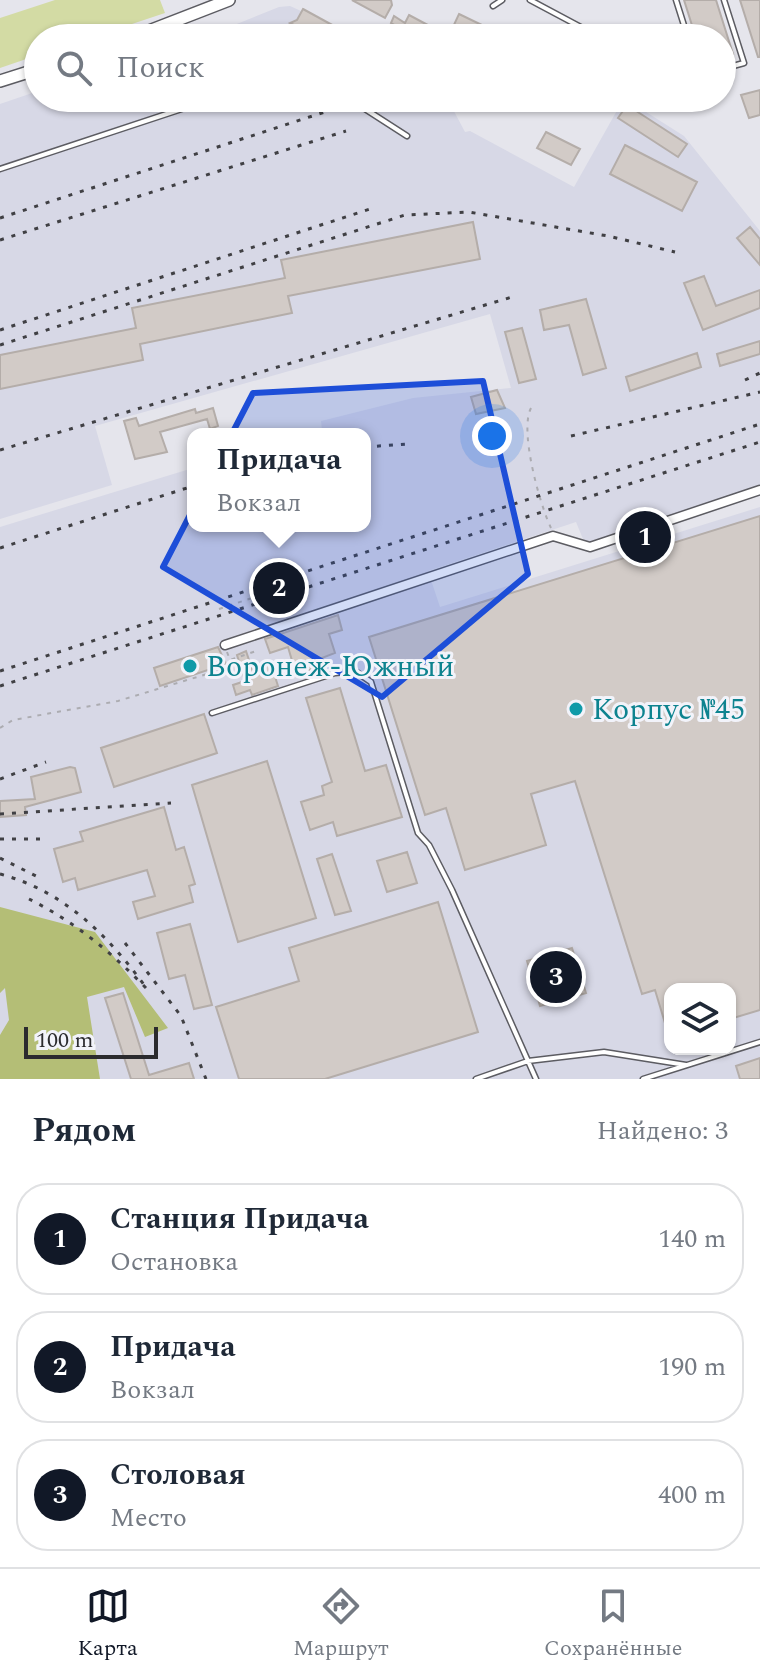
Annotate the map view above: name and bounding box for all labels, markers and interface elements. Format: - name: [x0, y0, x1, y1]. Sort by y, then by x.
- search box: [24, 24, 736, 112]
- text: Поиск: [116, 45, 205, 91]
- icon: search: [52, 46, 96, 90]
- your location: [472, 416, 512, 456]
- popup: [187, 428, 371, 532]
- text: Придача: [216, 437, 342, 483]
- text: Вокзал: [216, 483, 301, 523]
- pin: 1: [619, 507, 671, 567]
- pin: 2: [253, 558, 305, 618]
- place label: Воронеж-Южный: [206, 644, 454, 690]
- marker: Воронеж-Южный: [181, 657, 199, 675]
- place label: Корпус №45: [592, 687, 745, 733]
- marker: Корпус №45: [567, 700, 585, 718]
- pin: 3: [530, 947, 582, 1007]
- map controls: [664, 983, 736, 1055]
- button: layers: [664, 983, 736, 1055]
- scale bar: [24, 1023, 158, 1059]
- text: 100 m: [36, 1024, 93, 1057]
- text: Рядом: [32, 1105, 136, 1157]
- text: Найдено: 3: [597, 1111, 728, 1151]
- text: Станция Придача: [110, 1196, 369, 1242]
- text: 1: [53, 1219, 67, 1259]
- text: 140 m: [658, 1219, 726, 1259]
- text: Остановка: [110, 1242, 238, 1282]
- text: Придача: [110, 1324, 236, 1370]
- text: 2: [53, 1347, 67, 1387]
- text: 190 m: [658, 1347, 726, 1387]
- text: Вокзал: [110, 1370, 195, 1410]
- text: Столовая: [110, 1452, 246, 1498]
- text: 3: [53, 1475, 67, 1515]
- text: 400 m: [658, 1475, 726, 1515]
- text: Место: [110, 1498, 187, 1538]
- tab: Карта: [78, 1584, 138, 1665]
- tab: Маршрут: [293, 1584, 389, 1665]
- tab: Сохранённые: [544, 1584, 682, 1665]

